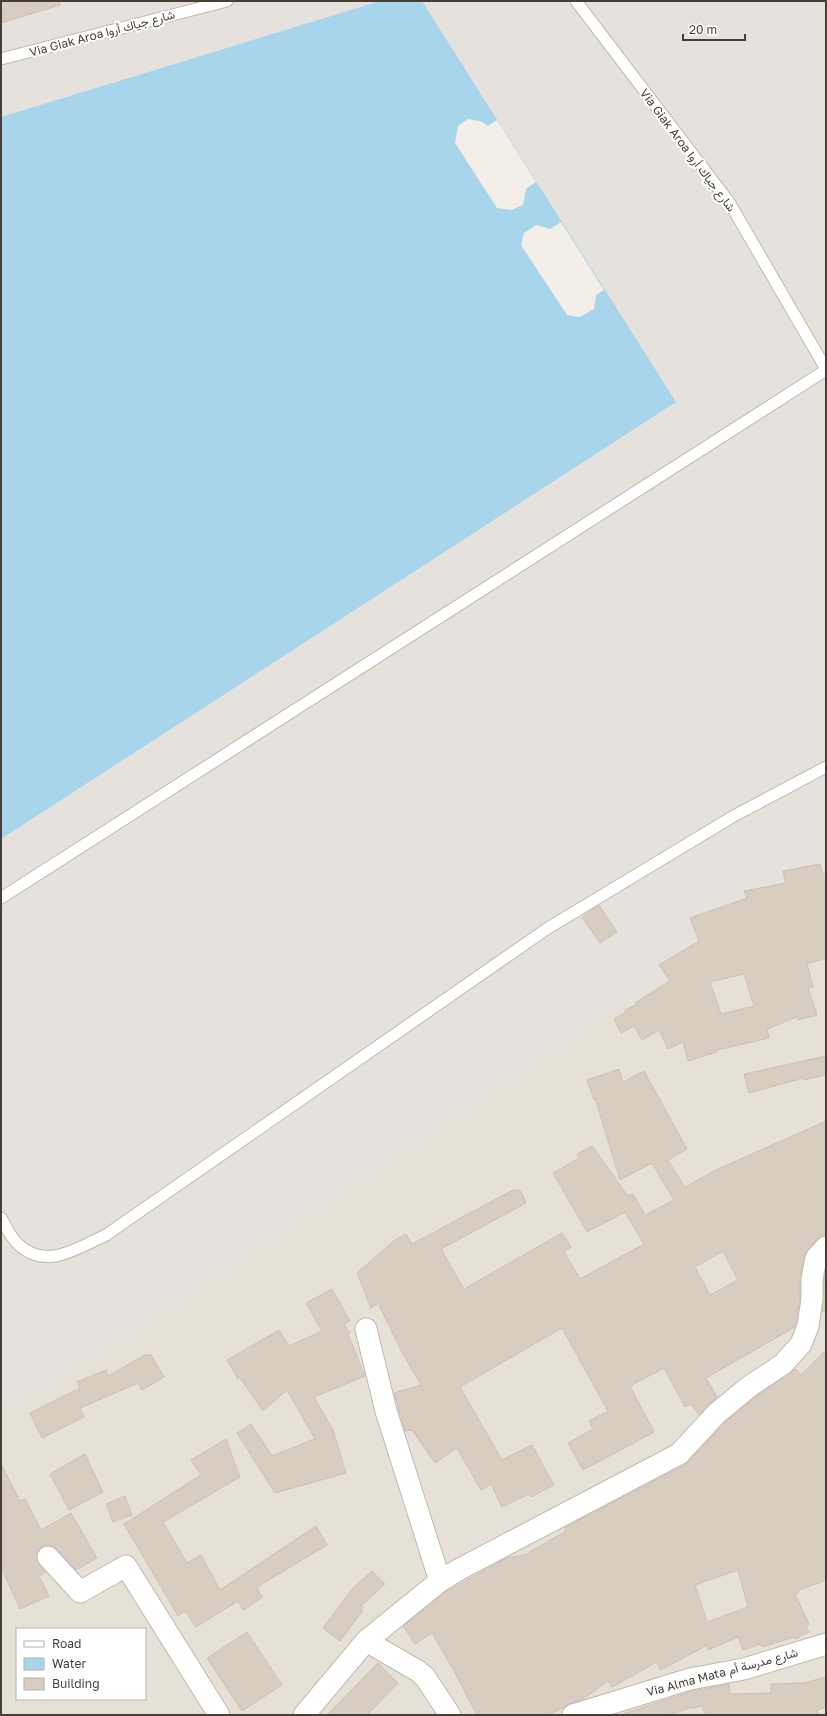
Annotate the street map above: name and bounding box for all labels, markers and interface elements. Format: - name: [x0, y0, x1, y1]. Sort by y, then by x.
- street label: Via Giak Aroa شارع جياك أروا: [28, 6, 177, 62]
- scale bar: [683, 16, 745, 42]
- text: 20 m: [689, 22, 717, 37]
- street label: Via Giak Aroa شارع جياك أروا: [635, 86, 739, 216]
- legend: [16, 1628, 146, 1700]
- text: Road: [52, 1636, 81, 1651]
- street label: Via Alma Mata شارع مدرسة أم: [645, 1645, 800, 1701]
- text: Water: [52, 1656, 86, 1671]
- text: Building: [52, 1676, 100, 1691]

